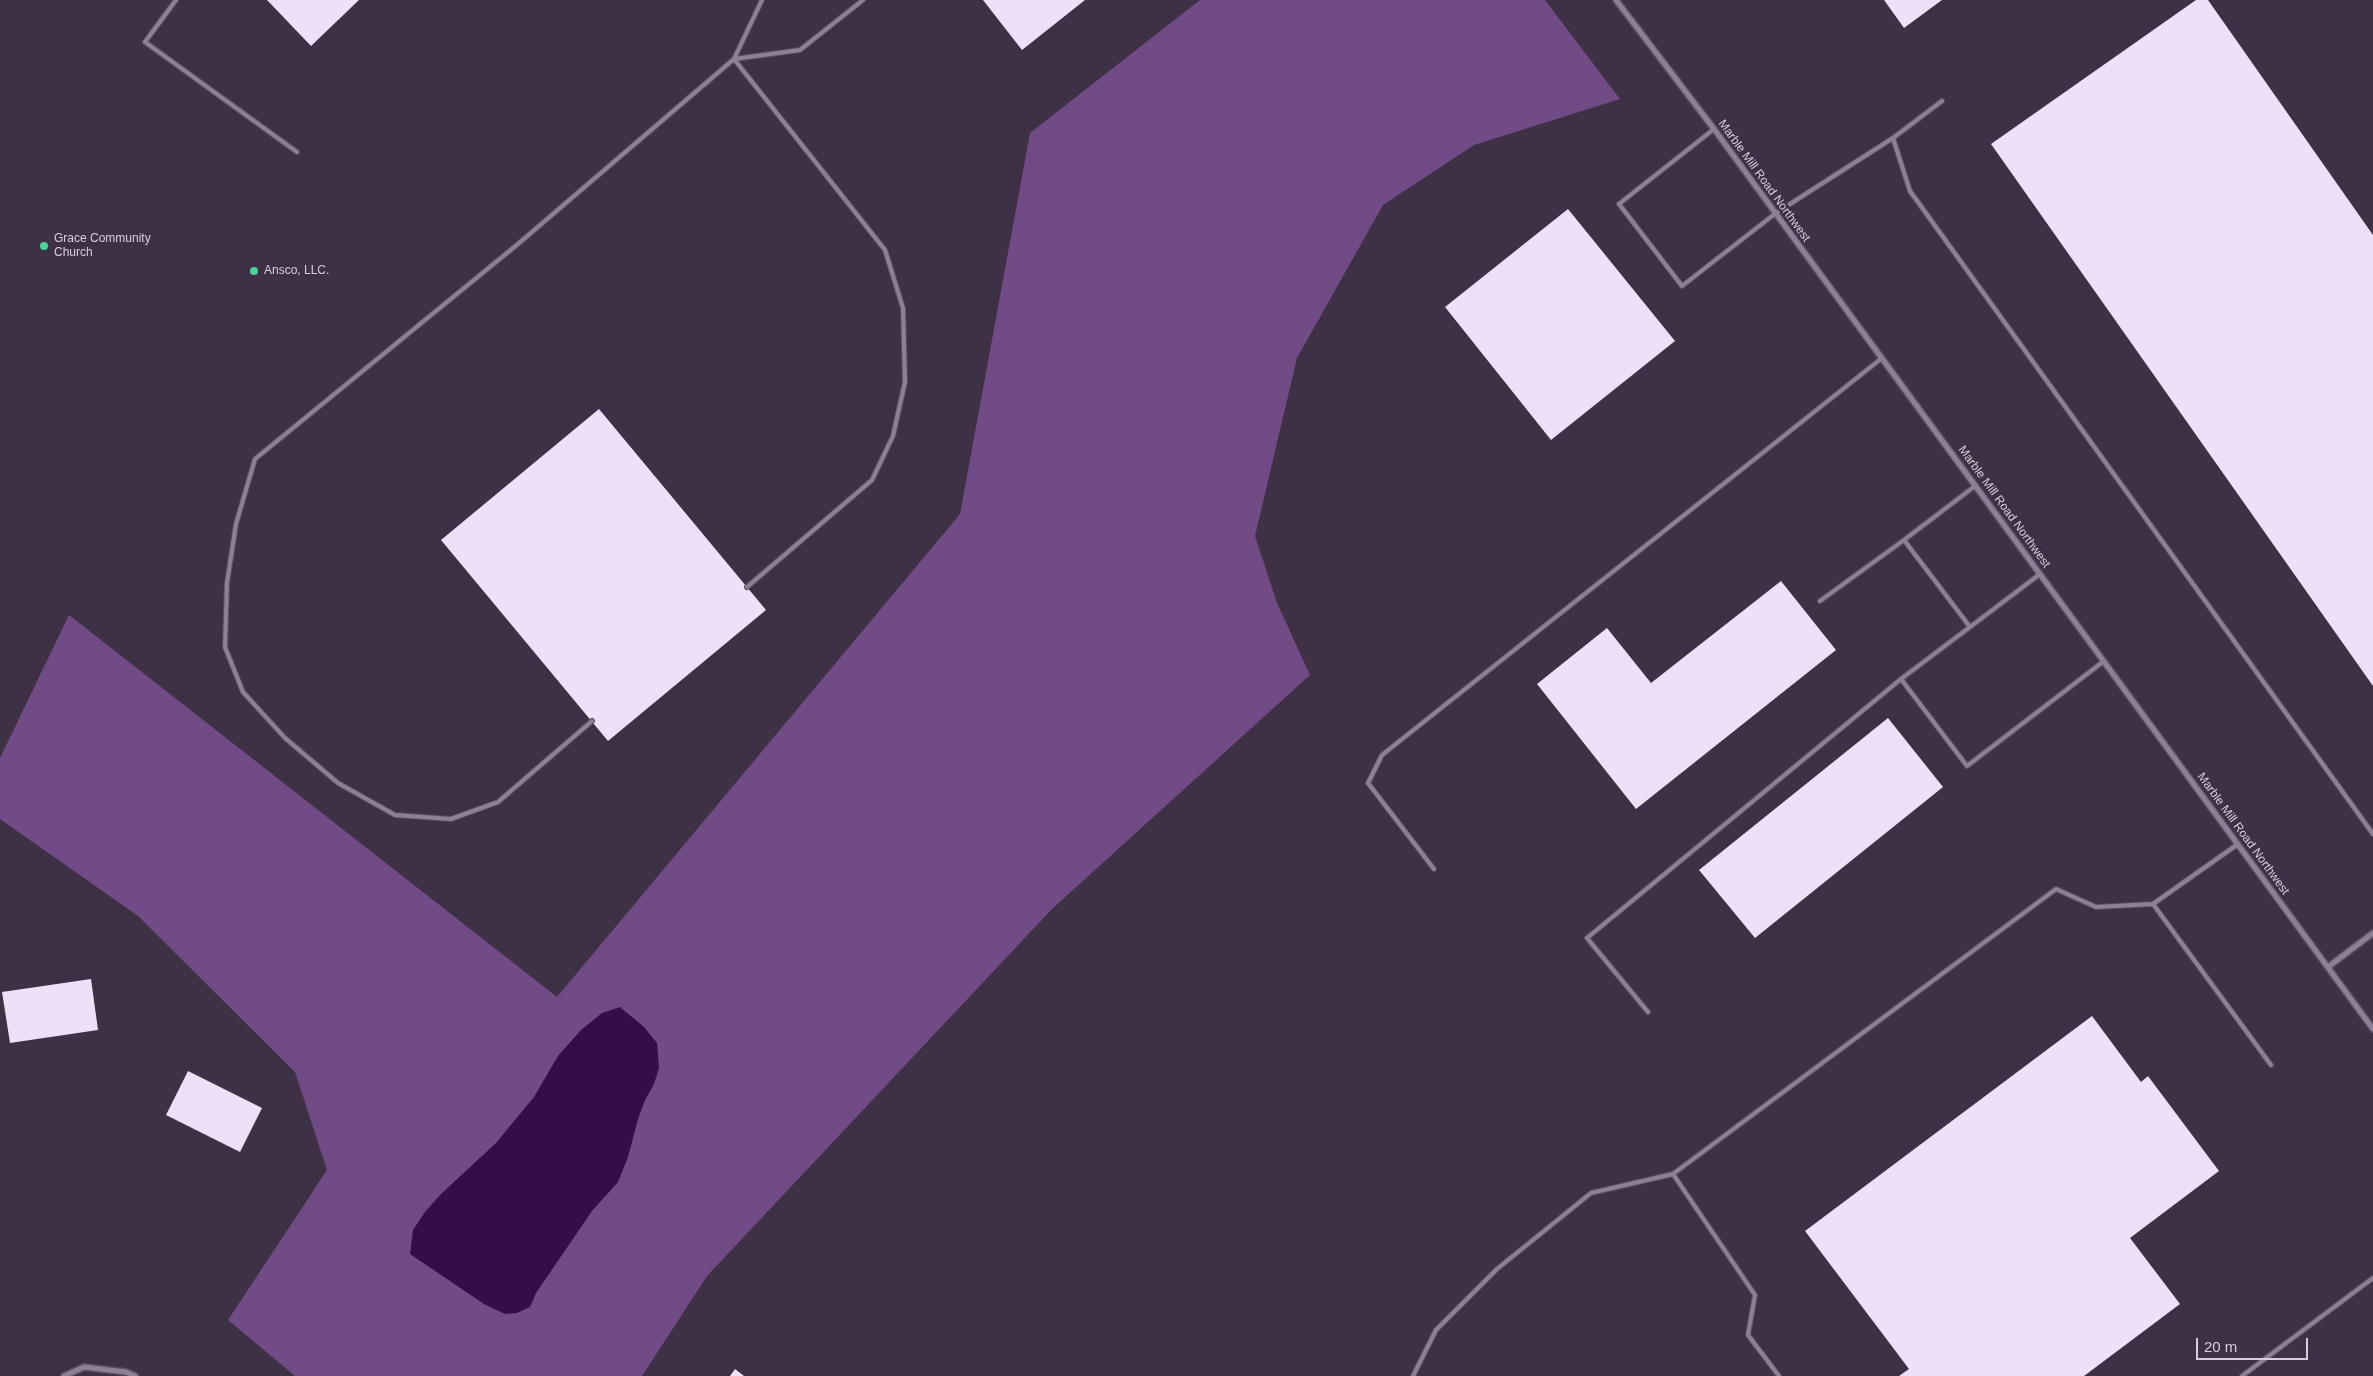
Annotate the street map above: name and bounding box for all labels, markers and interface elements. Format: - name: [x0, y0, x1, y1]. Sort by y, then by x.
- street label: Marble Mill Road Northwest: [1715, 117, 1813, 245]
- place label: Grace Community Church: [54, 232, 151, 260]
- marker: Grace Community Church: [38, 240, 50, 252]
- place label: Ansco, LLC.: [264, 264, 329, 278]
- marker: Ansco, LLC.: [248, 265, 260, 277]
- street label: Marble Mill Road Northwest: [1955, 443, 2053, 571]
- street label: Marble Mill Road Northwest: [2194, 770, 2292, 898]
- scale bar: [2198, 1328, 2310, 1360]
- text: 20 m: [2204, 1338, 2237, 1355]

